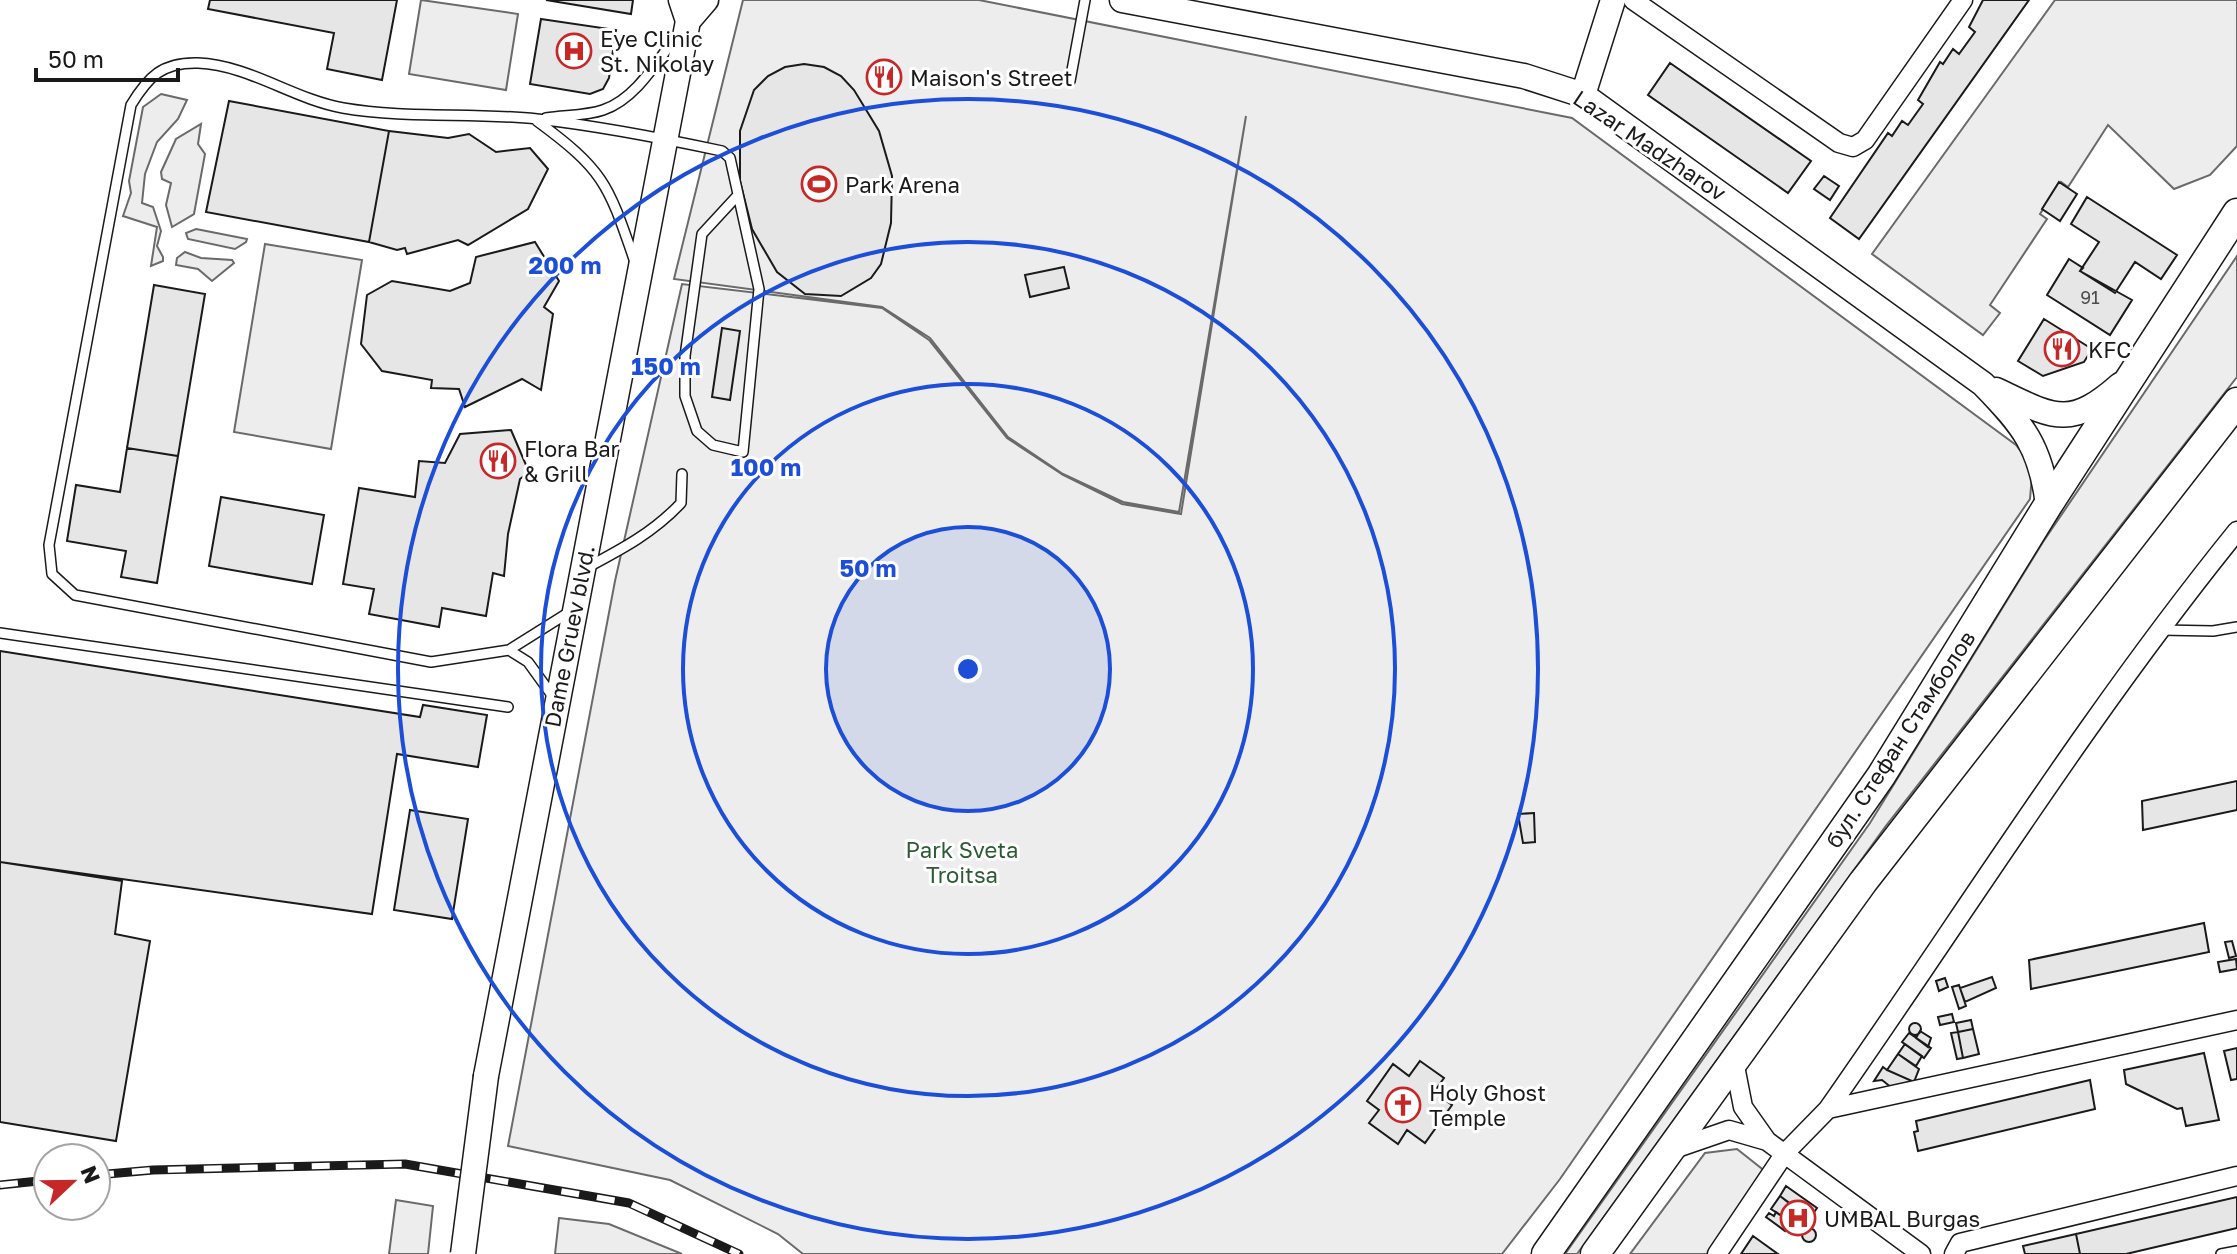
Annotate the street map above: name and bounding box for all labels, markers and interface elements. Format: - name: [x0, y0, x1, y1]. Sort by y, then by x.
- place label: Eye Clinic St. Nikolay: [600, 25, 714, 77]
- scale bar: [36, 32, 178, 82]
- hospital icon: Eye Clinic St. Nikolay: [555, 32, 593, 70]
- text: 50 m: [48, 44, 104, 73]
- restaurant icon: Maison's Street: [865, 58, 903, 96]
- place label: Maison's Street: [910, 64, 1073, 91]
- street label: Lazar Madzharov: [1568, 84, 1732, 206]
- sports icon: Park Arena: [800, 165, 838, 203]
- place label: Park Arena: [845, 171, 960, 198]
- text: 200 m: [529, 250, 601, 279]
- house number: 91: [2080, 286, 2100, 308]
- restaurant icon: KFC: [2043, 330, 2081, 368]
- place label: KFC: [2088, 336, 2131, 363]
- text: 150 m: [631, 351, 701, 380]
- place label: Flora Bar & Grill: [524, 435, 620, 487]
- restaurant icon: Flora Bar & Grill: [479, 442, 517, 480]
- text: 100 m: [731, 452, 801, 481]
- street label: Dame Gruev blvd.: [538, 543, 600, 729]
- text: 50 m: [839, 553, 897, 582]
- street label: бул. Стефан Стамболов: [1820, 625, 1980, 853]
- centre of rings: [954, 655, 982, 683]
- park label: Park Sveta Troitsa: [906, 836, 1018, 888]
- place label: Holy Ghost Temple: [1429, 1079, 1546, 1131]
- church icon: Holy Ghost Temple: [1384, 1086, 1422, 1124]
- north arrow: [32, 1142, 112, 1222]
- text: N: [75, 1162, 107, 1187]
- hospital icon: UMBAL Burgas: [1779, 1199, 1817, 1237]
- place label: UMBAL Burgas: [1824, 1205, 1980, 1232]

